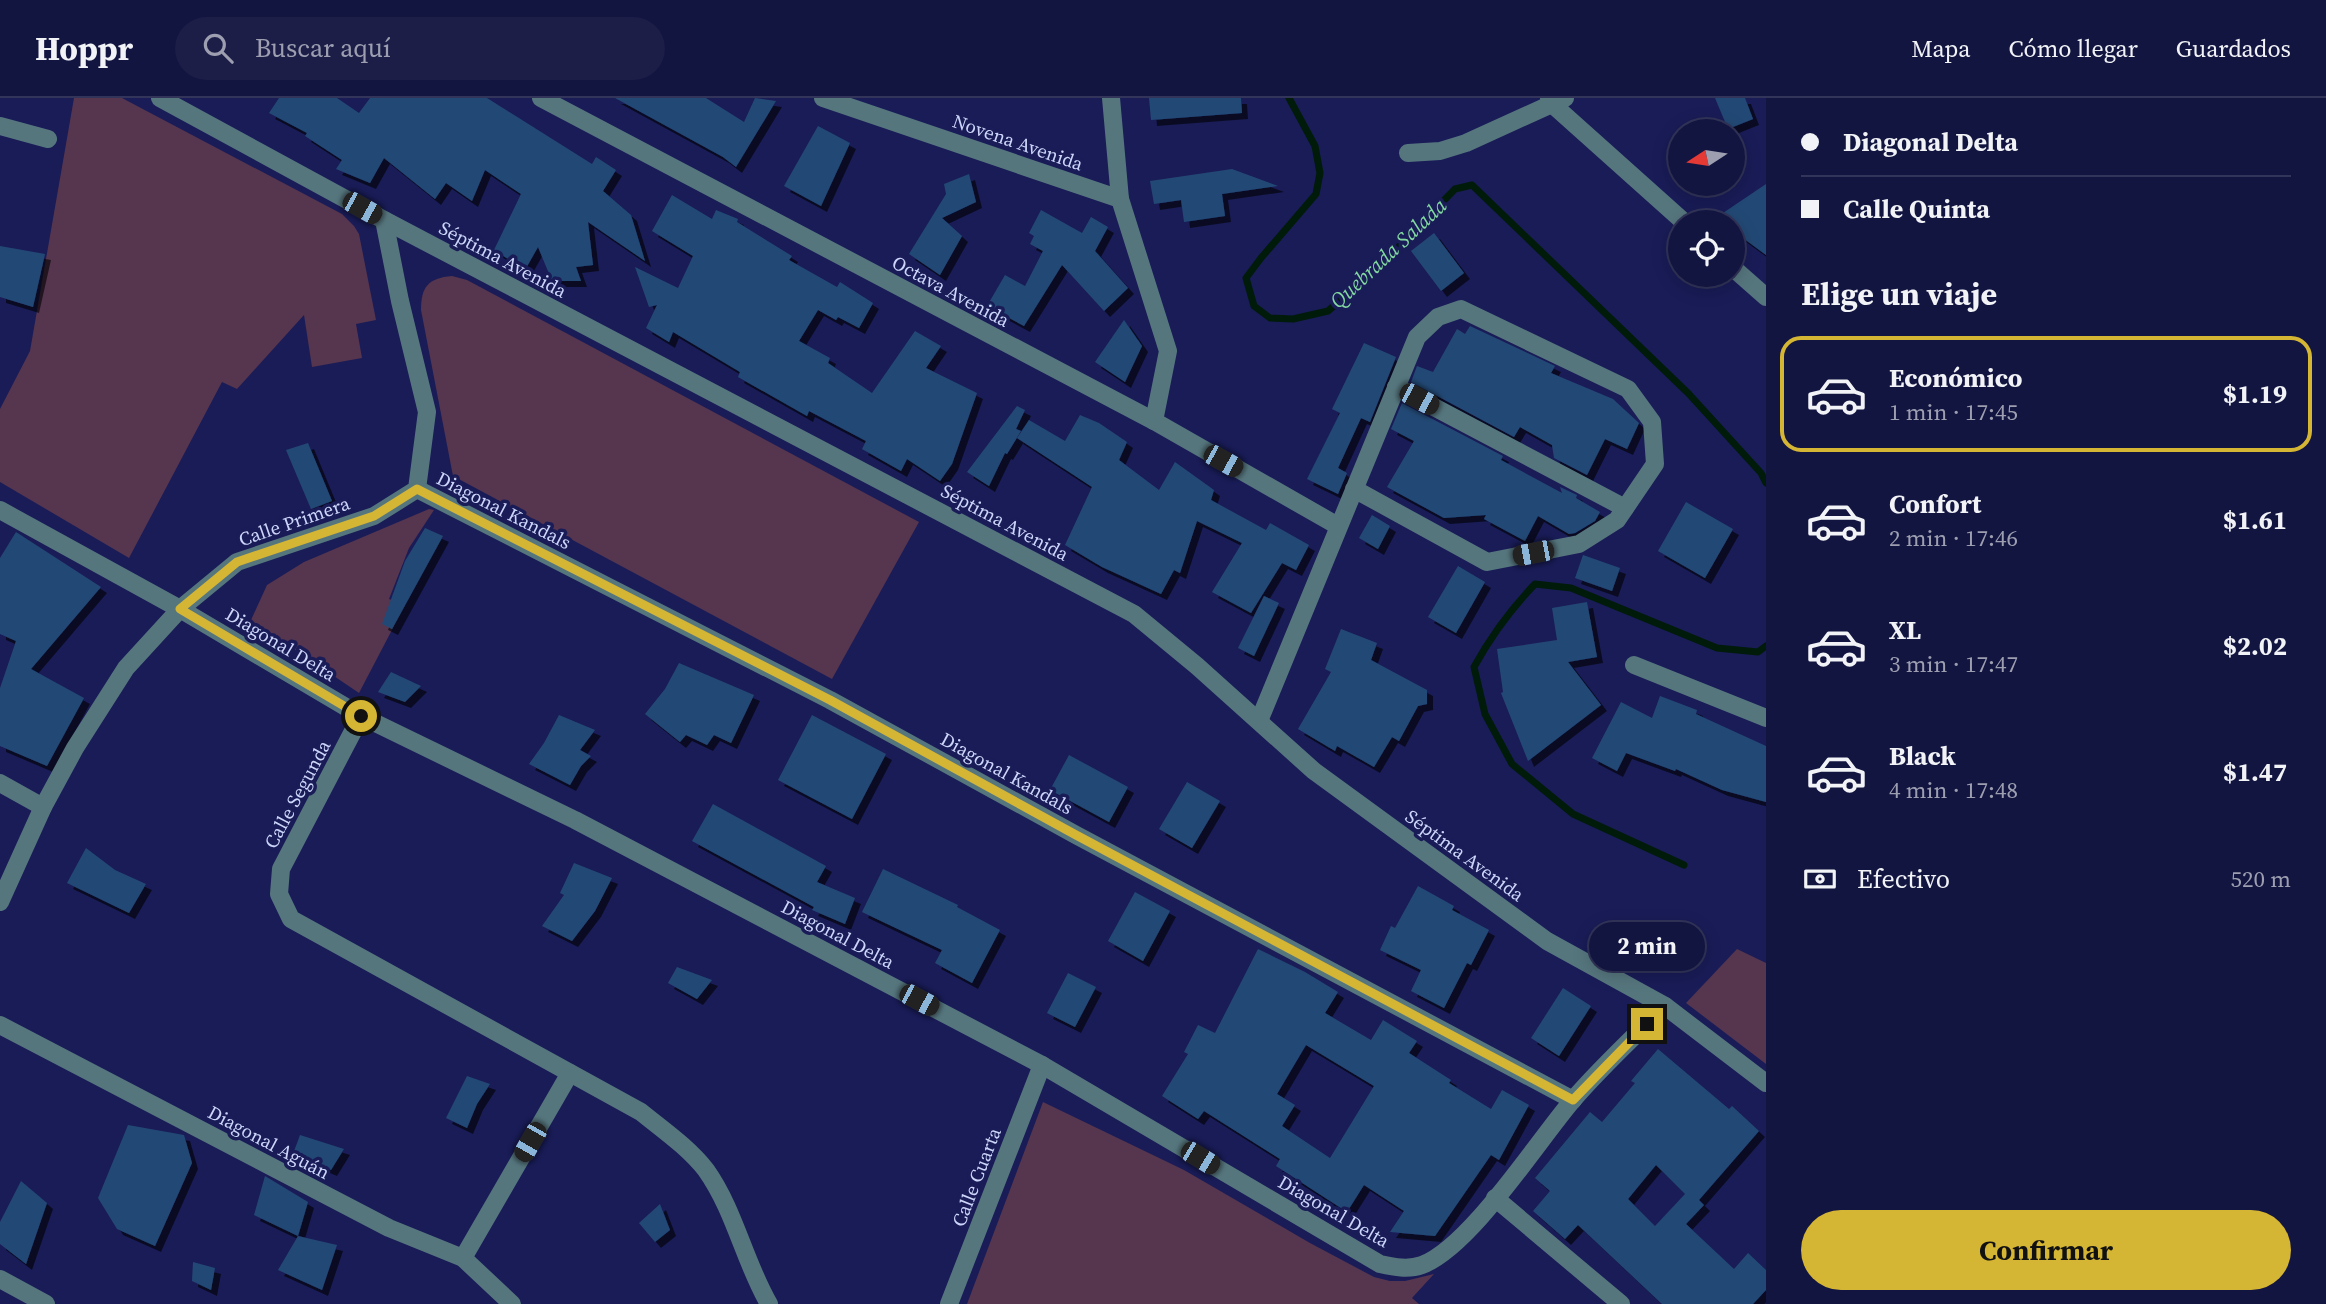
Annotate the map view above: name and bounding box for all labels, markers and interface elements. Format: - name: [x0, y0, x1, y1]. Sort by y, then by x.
- search box: [175, 17, 665, 80]
- text: Hoppr: [35, 26, 133, 71]
- icon: search: [199, 29, 237, 67]
- text: Buscar aquí: [255, 30, 391, 66]
- text: Mapa: [1911, 32, 1970, 65]
- text: Cómo llegar: [2008, 32, 2138, 65]
- text: Guardados: [2176, 32, 2291, 65]
- street label: Novena Avenida: [949, 107, 1087, 177]
- north arrow: [1668, 119, 1745, 196]
- map controls: [1668, 119, 1745, 287]
- text: Diagonal Delta: [1843, 124, 2018, 160]
- car: [339, 189, 386, 227]
- water label: Quebrada Salada: [1323, 191, 1453, 315]
- text: Calle Quinta: [1843, 191, 1990, 227]
- button: locate: [1668, 210, 1745, 287]
- street label: Séptima Avenida: [435, 214, 572, 304]
- street label: Octava Avenida: [888, 249, 1015, 333]
- text: Elige un viaje: [1801, 272, 1997, 316]
- text: Económico: [1889, 360, 2022, 396]
- icon: car: [1805, 363, 1868, 426]
- text: $1.19: [2223, 376, 2287, 412]
- car: [1396, 380, 1443, 418]
- text: 1 min · 17:45: [1889, 396, 2018, 428]
- car: [1200, 442, 1247, 480]
- street label: Diagonal Kandals: [432, 465, 576, 555]
- street label: Séptima Avenida: [937, 477, 1074, 567]
- text: Confort: [1889, 486, 1981, 522]
- icon: car: [1805, 489, 1868, 552]
- street label: Calle Primera: [235, 490, 353, 552]
- text: $1.61: [2223, 502, 2287, 538]
- text: 2 min · 17:46: [1889, 522, 2018, 554]
- car: [1511, 539, 1556, 567]
- street label: Diagonal Delta: [221, 601, 341, 687]
- text: XL: [1889, 612, 1921, 648]
- icon: car: [1805, 615, 1868, 678]
- text: $2.02: [2223, 628, 2287, 664]
- text: 3 min · 17:47: [1889, 648, 2018, 680]
- route start: [345, 700, 377, 732]
- street label: Diagonal Kandals: [936, 726, 1078, 820]
- street label: Calle Segunda: [258, 735, 337, 853]
- text: Black: [1889, 738, 1956, 774]
- icon: car: [1805, 741, 1868, 804]
- text: $1.47: [2223, 754, 2287, 790]
- text: 4 min · 17:48: [1889, 774, 2018, 806]
- street label: Séptima Avenida: [1400, 803, 1530, 907]
- icon: cash: [1801, 860, 1839, 898]
- text: Efectivo: [1857, 861, 1950, 897]
- text: 520 m: [2230, 863, 2291, 895]
- street label: Diagonal Delta: [777, 893, 899, 975]
- callout: 2 min: [1589, 922, 1705, 972]
- text: 2 min: [1617, 930, 1677, 962]
- car: [896, 981, 943, 1019]
- route end: [1631, 1008, 1663, 1040]
- street label: Diagonal Aguán: [203, 1099, 335, 1185]
- car: [511, 1119, 550, 1165]
- street label: Calle Cuarta: [945, 1124, 1007, 1230]
- car: [1177, 1138, 1224, 1178]
- street label: Diagonal Delta: [1274, 1169, 1395, 1254]
- button: Confirmar: [1801, 1210, 2291, 1290]

